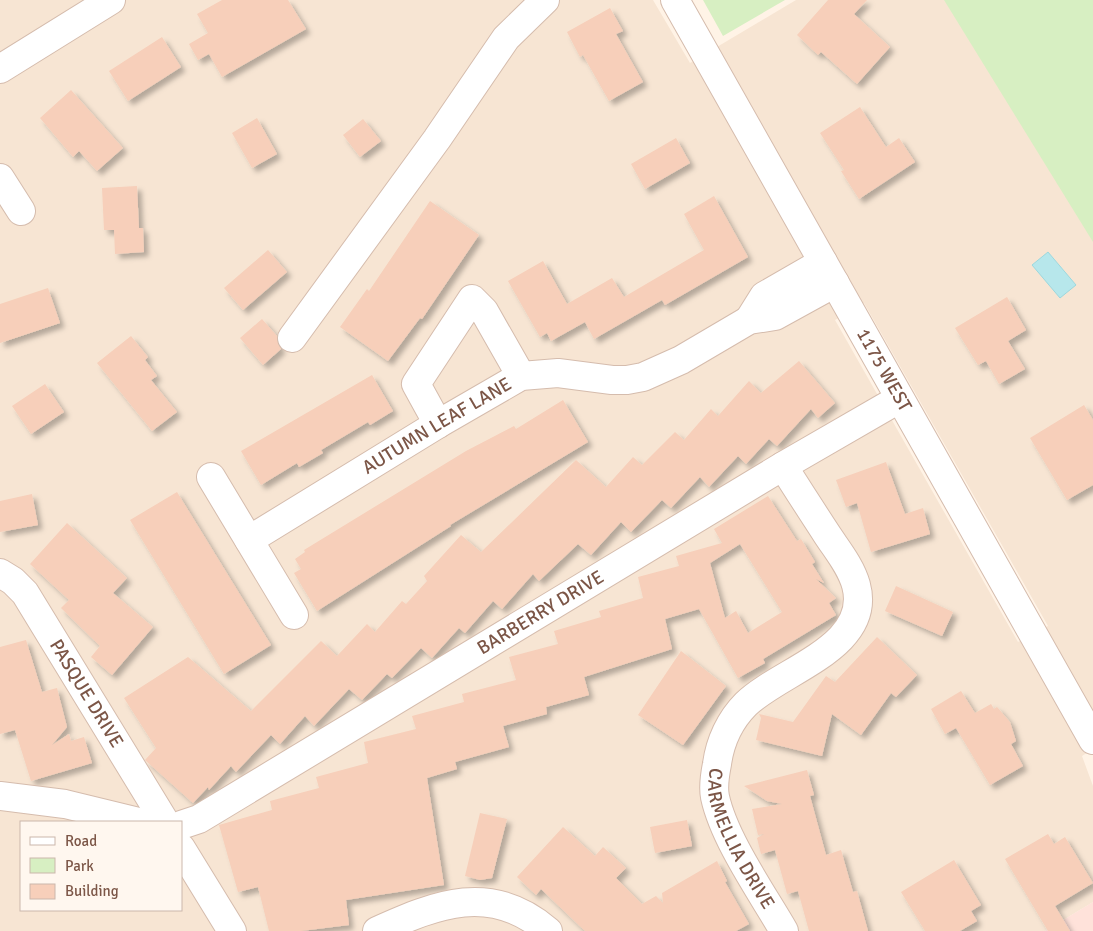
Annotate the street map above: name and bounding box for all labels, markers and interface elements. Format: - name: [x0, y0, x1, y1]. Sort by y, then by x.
- street label: 1175 WEST: [851, 324, 917, 416]
- street label: AUTUMN LEAF LANE: [358, 372, 516, 480]
- street label: BARBERRY DRIVE: [473, 565, 608, 660]
- street label: PASQUE DRIVE: [44, 635, 129, 752]
- street label: CARMELLIA DRIVE: [702, 766, 780, 914]
- legend: [20, 821, 182, 911]
- text: Road: [65, 832, 97, 850]
- text: Park: [65, 857, 94, 875]
- text: Building: [65, 882, 119, 900]

